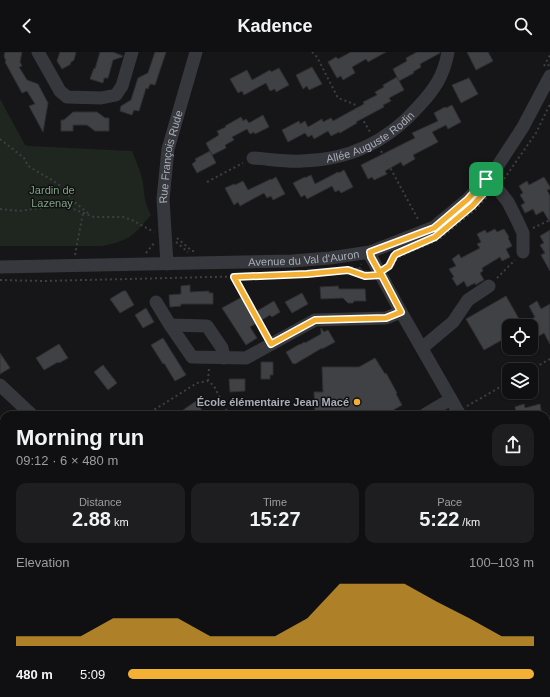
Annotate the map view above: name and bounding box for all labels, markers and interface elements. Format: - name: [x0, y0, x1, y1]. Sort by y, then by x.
- icon: back: [16, 15, 38, 37]
- icon: search: [512, 15, 534, 37]
- text: Kadence: [237, 16, 313, 36]
- street label: Rue François Rude: [157, 109, 185, 204]
- street label: Allée Auguste Rodin: [325, 109, 416, 165]
- pin: [469, 162, 503, 196]
- icon: arrive: [475, 168, 497, 190]
- park label: Jardin de Lazenay: [29, 184, 75, 209]
- street label: Avenue du Val d'Auron: [248, 248, 360, 268]
- map controls: [502, 319, 538, 399]
- button: locate: [502, 319, 538, 355]
- button: layers: [502, 363, 538, 399]
- place label: École élémentaire Jean Macé: [197, 396, 349, 408]
- marker: École élémentaire Jean Macé: [352, 397, 362, 407]
- button: share: [492, 424, 534, 466]
- text: Morning run: [16, 425, 144, 450]
- text: 09:12 · 6 × 480 m: [16, 453, 118, 468]
- text: Distance: [79, 496, 122, 508]
- text: Time: [263, 496, 287, 508]
- text: Pace: [437, 496, 462, 508]
- text: 2.88: [72, 508, 111, 530]
- text: 15:27: [249, 508, 301, 530]
- text: 5:22: [419, 508, 459, 530]
- text: km: [111, 516, 129, 528]
- text: /km: [459, 516, 480, 528]
- text: Elevation: [16, 555, 69, 570]
- text: 100–103 m: [469, 555, 534, 570]
- text: 480 m: [16, 667, 53, 682]
- text: 5:09: [80, 667, 105, 682]

